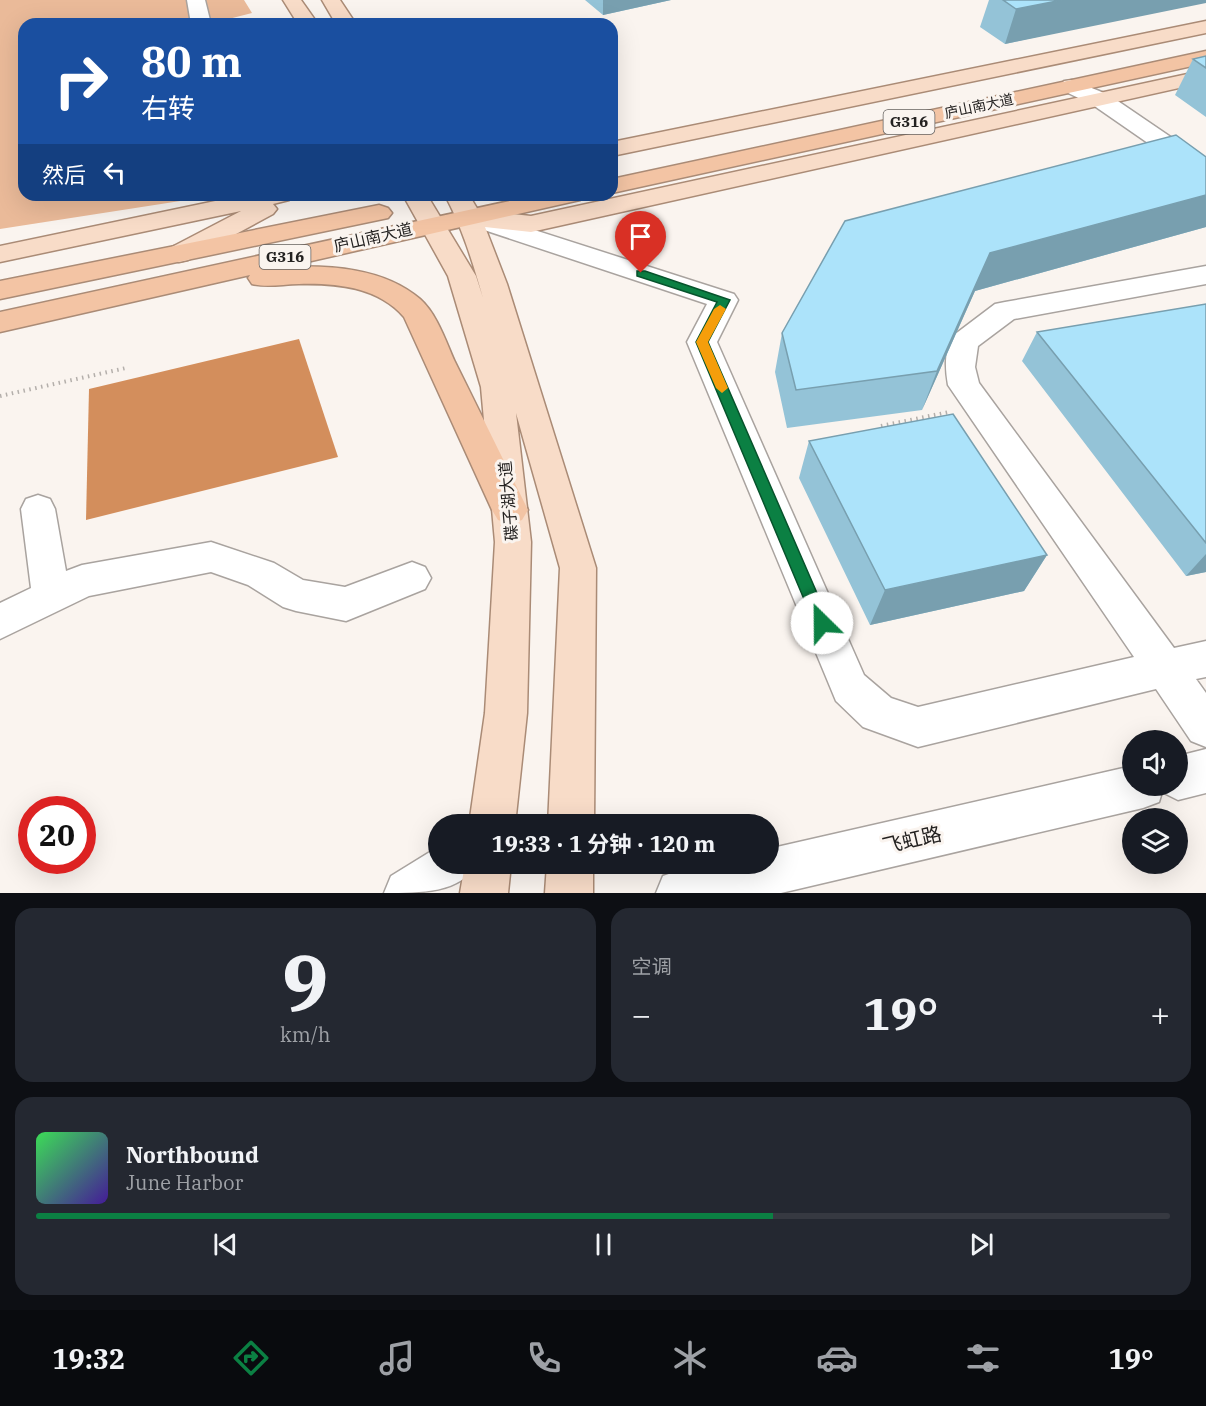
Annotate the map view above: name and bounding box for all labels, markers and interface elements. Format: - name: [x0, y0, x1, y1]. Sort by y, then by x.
- text: 80 m: [141, 34, 242, 89]
- icon: right: [42, 42, 120, 120]
- text: 右转: [141, 90, 195, 125]
- street label: 庐山南大道: [943, 90, 1015, 122]
- road number: G316: [884, 110, 934, 134]
- icon: left: [98, 156, 131, 189]
- text: 然后: [42, 160, 86, 189]
- pin: [615, 211, 666, 273]
- street label: 庐山南大道: [332, 218, 414, 256]
- icon: arrive: [624, 220, 657, 253]
- road number: G316: [260, 245, 310, 269]
- street label: 碟子湖大道: [495, 460, 521, 542]
- position arrow: [790, 591, 854, 655]
- map controls: [1122, 730, 1188, 874]
- button: sound: [1122, 730, 1188, 796]
- speed limit sign: 20: [18, 796, 96, 874]
- button: layers: [1122, 808, 1188, 874]
- street label: 飞虹路: [880, 820, 944, 859]
- text: 19:33 · 1 分钟 · 120 m: [492, 829, 715, 858]
- text: 9: [282, 931, 329, 1032]
- text: 空调: [632, 953, 672, 980]
- text: 19°: [863, 984, 938, 1042]
- text: −: [632, 993, 651, 1036]
- text: +: [1150, 993, 1170, 1036]
- text: km/h: [280, 1021, 331, 1048]
- text: Northbound: [126, 1140, 259, 1169]
- text: June Harbor: [126, 1169, 243, 1196]
- icon: previous: [209, 1228, 242, 1261]
- icon: pause: [587, 1228, 620, 1261]
- icon: next: [965, 1228, 998, 1261]
- icon: directions: [230, 1337, 272, 1379]
- icon: music: [376, 1337, 418, 1379]
- icon: phone: [523, 1337, 565, 1379]
- icon: climate: [669, 1337, 711, 1379]
- icon: car: [816, 1337, 858, 1379]
- icon: filters: [962, 1337, 1004, 1379]
- text: 19:32: [52, 1341, 125, 1376]
- text: 19°: [1109, 1341, 1154, 1376]

